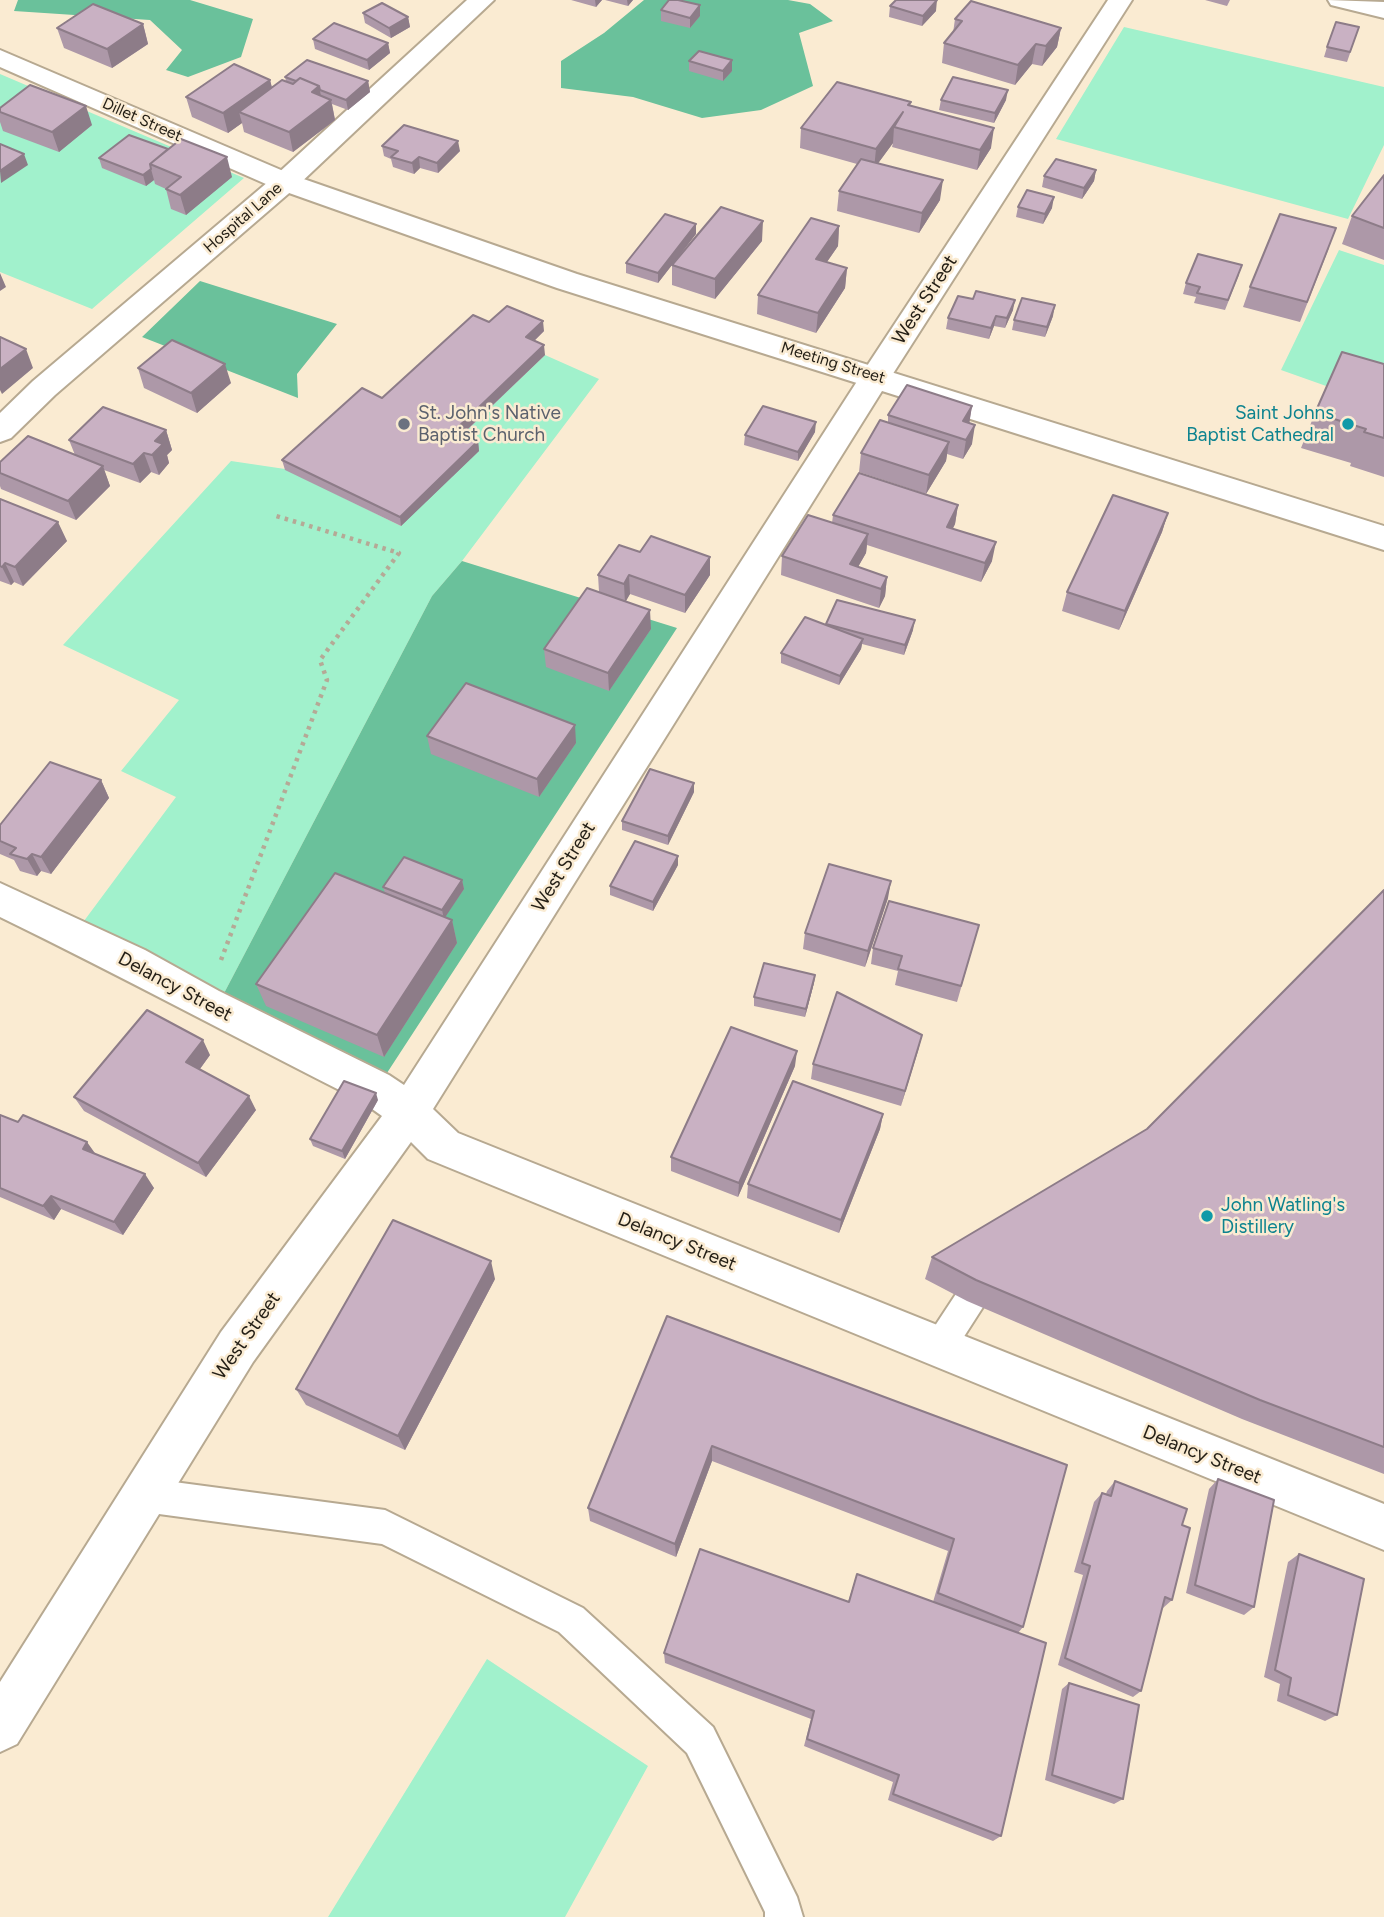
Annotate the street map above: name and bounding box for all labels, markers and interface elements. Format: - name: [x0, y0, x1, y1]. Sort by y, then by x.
- street label: Dillet Street: [99, 94, 185, 146]
- street label: Hospital Lane: [200, 179, 286, 257]
- street label: West Street: [888, 251, 962, 349]
- street label: Meeting Street: [779, 338, 887, 388]
- place label: St. John's Native Baptist Church: [418, 402, 561, 446]
- place label: Saint Johns Baptist Cathedral: [1186, 402, 1334, 446]
- marker: St. John's Native Baptist Church: [396, 416, 412, 432]
- marker: Saint Johns Baptist Cathedral: [1340, 416, 1356, 432]
- street label: West Street: [527, 818, 601, 916]
- street label: Delancy Street: [114, 947, 236, 1027]
- place label: John Watling's Distillery: [1221, 1194, 1345, 1238]
- street label: Delancy Street: [614, 1208, 740, 1276]
- marker: John Watling's Distillery: [1199, 1208, 1215, 1224]
- street label: West Street: [208, 1288, 286, 1384]
- street label: Delancy Street: [1139, 1421, 1265, 1489]

